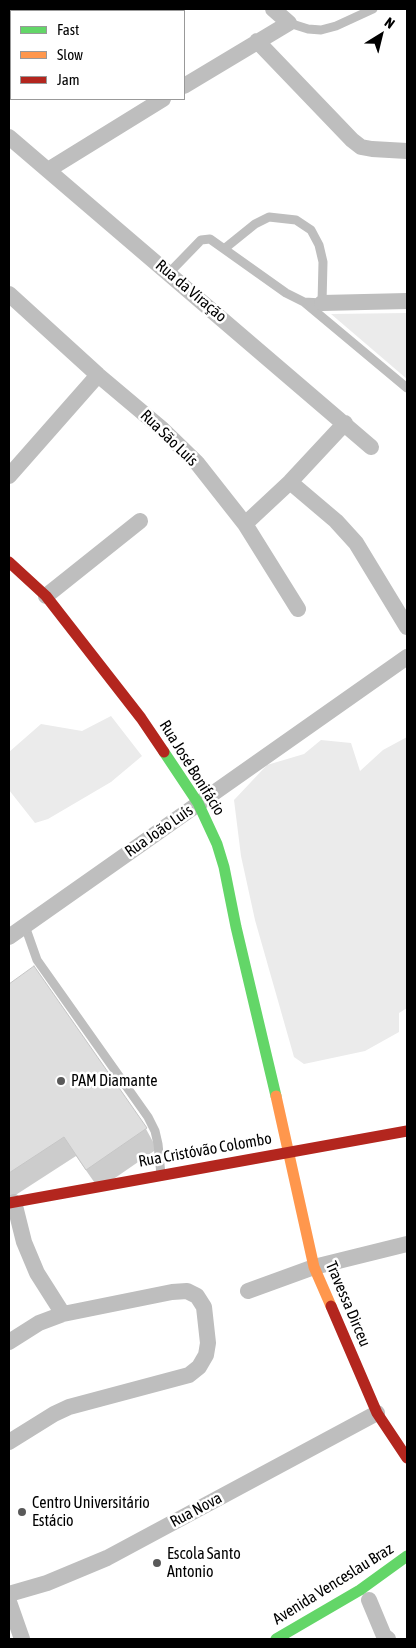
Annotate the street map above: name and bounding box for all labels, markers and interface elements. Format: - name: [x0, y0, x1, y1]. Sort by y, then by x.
- legend: [10, 10, 185, 100]
- north arrow: [356, 10, 406, 60]
- text: N: [382, 14, 398, 32]
- text: Fast: [57, 21, 79, 38]
- text: Slow: [57, 46, 83, 63]
- text: Jam: [57, 71, 80, 88]
- street label: Rua da Viração: [152, 256, 230, 326]
- street label: Rua São Luís: [136, 406, 202, 470]
- street label: Rua José Bonifácio: [155, 717, 229, 819]
- street label: Rua João Luís: [121, 801, 197, 861]
- place label: PAM Diamante: [71, 1071, 157, 1091]
- marker: PAM Diamante: [55, 1075, 67, 1087]
- street label: Rua Cristóvão Colombo: [137, 1129, 273, 1171]
- street label: Travessa Dirceu: [321, 1258, 375, 1350]
- street label: Rua Nova: [167, 1488, 225, 1532]
- place label: Centro Universitário Estácio: [32, 1493, 150, 1531]
- marker: Centro Universitário Estácio: [16, 1506, 28, 1518]
- street label: Avenida Venceslau Braz: [269, 1539, 397, 1629]
- place label: Escola Santo Antonio: [167, 1544, 241, 1582]
- marker: Escola Santo Antonio: [151, 1557, 163, 1569]

